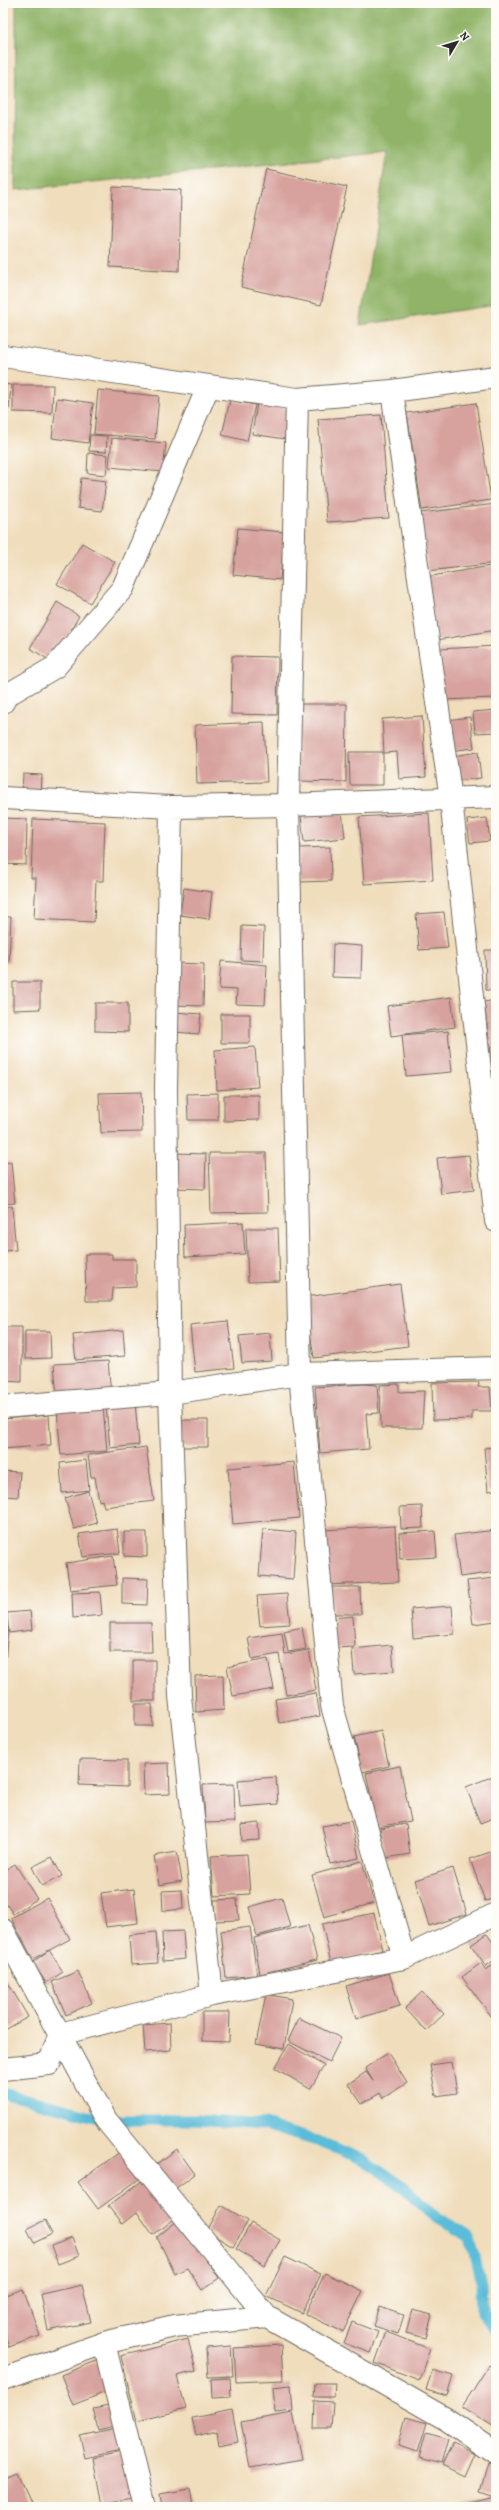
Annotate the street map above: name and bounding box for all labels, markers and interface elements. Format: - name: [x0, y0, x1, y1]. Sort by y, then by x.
- north arrow: [437, 22, 477, 62]
- text: N: [456, 28, 473, 44]

